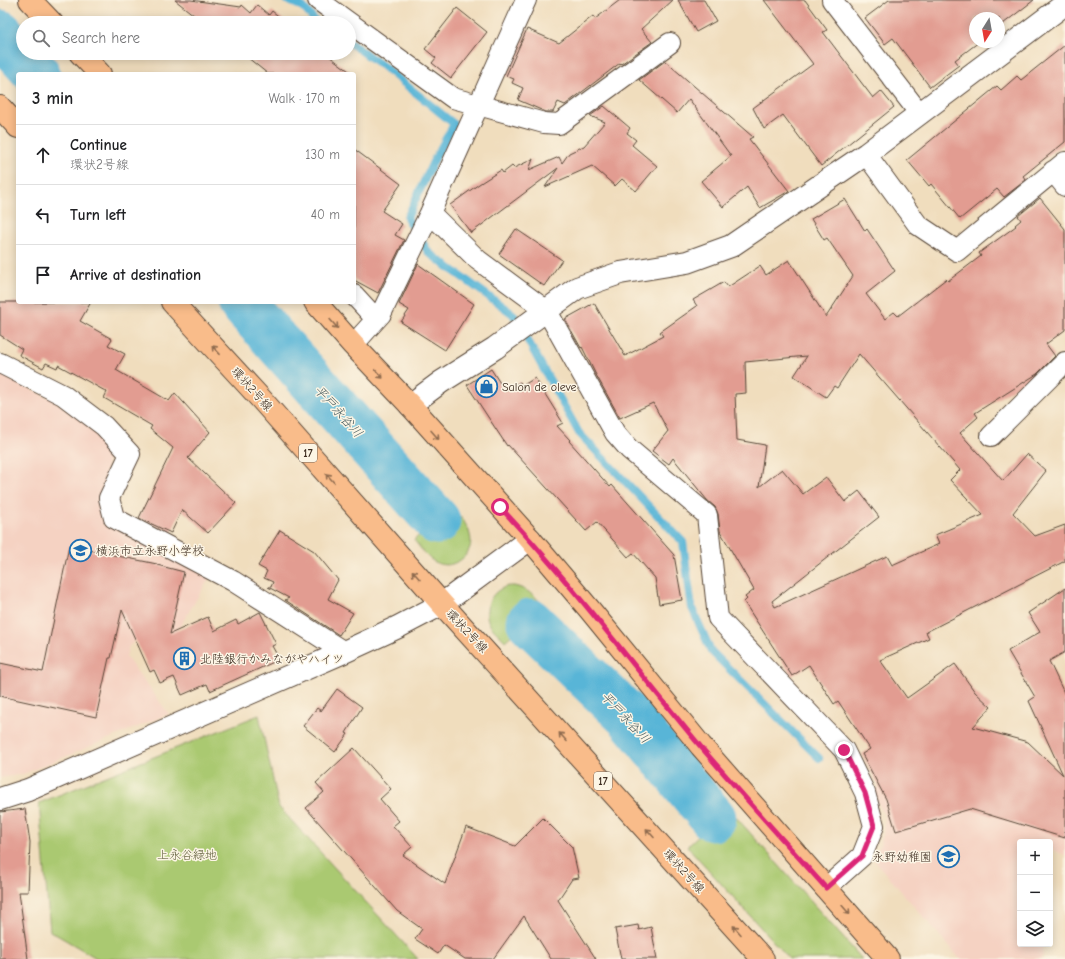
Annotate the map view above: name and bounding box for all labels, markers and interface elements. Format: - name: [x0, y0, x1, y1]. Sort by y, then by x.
- north arrow: [969, 12, 1005, 48]
- search box: [16, 16, 356, 60]
- icon: search: [30, 27, 52, 49]
- text: Search here: [62, 29, 140, 47]
- text: 3 min: [32, 89, 73, 108]
- text: Walk · 170 m: [268, 91, 340, 106]
- text: Continue: [70, 136, 127, 154]
- icon: ahead: [32, 144, 54, 166]
- text: 130 m: [305, 147, 340, 162]
- text: 環状2号線: [70, 157, 129, 172]
- icon: left: [32, 204, 54, 226]
- text: Turn left: [70, 206, 126, 224]
- text: 40 m: [311, 207, 340, 222]
- icon: arrive: [32, 264, 54, 286]
- text: Arrive at destination: [70, 266, 201, 284]
- one-way arrow: [329, 318, 338, 329]
- one-way arrow: [211, 344, 220, 355]
- street label: 環状2号線: [229, 364, 275, 414]
- one-way arrow: [375, 369, 384, 379]
- shop icon: Salon de oleve: [473, 374, 499, 400]
- place label: Salon de oleve: [502, 380, 577, 394]
- water label: 平戸永谷川: [311, 382, 366, 441]
- one-way arrow: [431, 429, 440, 440]
- road number: 17: [299, 444, 317, 462]
- one-way arrow: [325, 473, 335, 483]
- route start: [491, 498, 509, 516]
- school or university icon: 横浜市立永野小学校: [67, 538, 93, 564]
- place label: 横浜市立永野小学校: [96, 544, 204, 558]
- one-way arrow: [412, 570, 421, 580]
- street label: 環状2号線: [443, 606, 491, 656]
- building icon: 北陸銀行かみながやハイツ: [172, 646, 198, 672]
- place label: 北陸銀行かみながやハイツ: [200, 652, 344, 666]
- water label: 平戸永谷川: [598, 688, 653, 746]
- one-way arrow: [558, 732, 568, 742]
- route end: [835, 741, 853, 759]
- road number: 17: [594, 772, 612, 790]
- one-way arrow: [646, 828, 655, 839]
- map controls: [1017, 839, 1053, 947]
- button: +: [1017, 839, 1053, 875]
- school or university icon: 永野幼稚園: [935, 844, 961, 870]
- street label: 環状2号線: [661, 846, 707, 896]
- park label: 上永谷緑地: [157, 848, 217, 862]
- place label: 永野幼稚園: [872, 850, 932, 864]
- button: −: [1017, 875, 1053, 911]
- one-way arrow: [841, 905, 850, 915]
- button: layers: [1017, 911, 1053, 947]
- one-way arrow: [733, 925, 742, 935]

